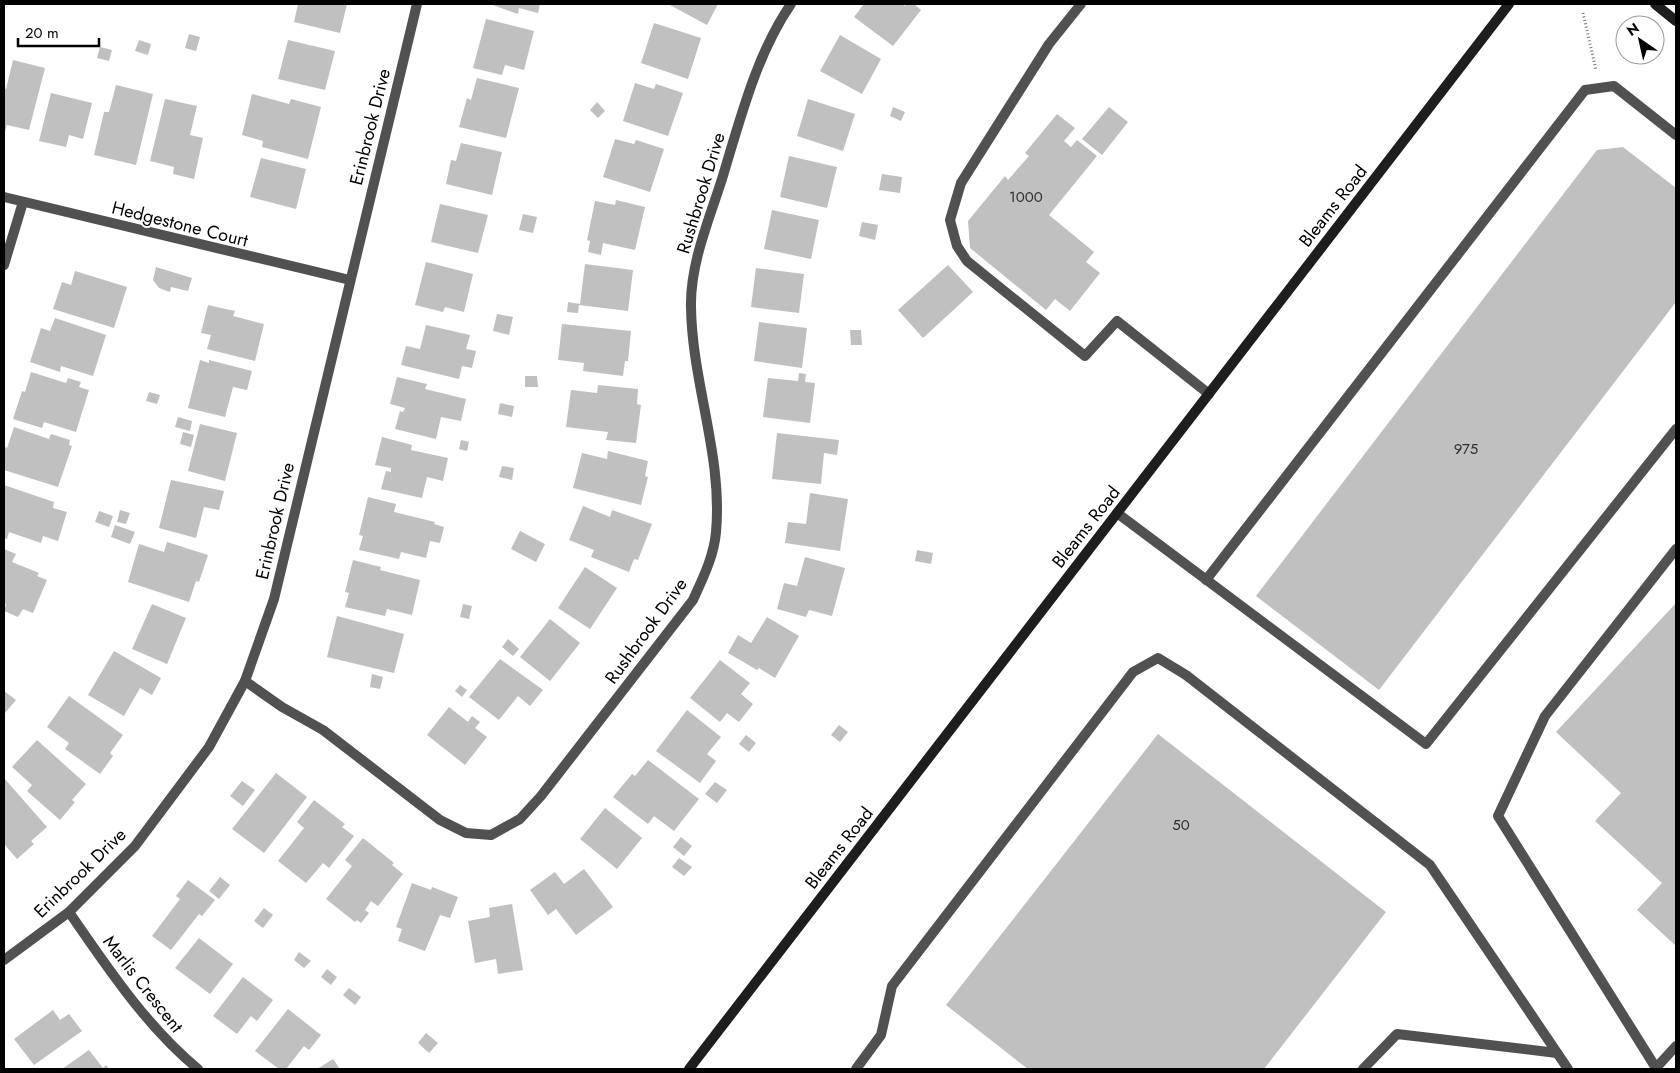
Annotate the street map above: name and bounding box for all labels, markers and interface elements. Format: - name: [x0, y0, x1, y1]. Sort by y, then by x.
- scale bar: [18, 15, 99, 47]
- north arrow: [1615, 15, 1665, 65]
- text: N: [1623, 18, 1643, 41]
- text: 20 m: [25, 22, 59, 44]
- street label: Erinbrook Drive: [343, 66, 397, 188]
- street label: Rushbrook Drive: [670, 129, 732, 257]
- street label: Bleams Road: [1293, 160, 1373, 252]
- house number: 1000: [1009, 186, 1043, 208]
- street label: Hedgestone Court: [109, 195, 252, 254]
- house number: 975: [1454, 438, 1478, 460]
- street label: Erinbrook Drive: [249, 460, 301, 582]
- street label: Bleams Road: [1046, 481, 1126, 573]
- street label: Rushbrook Drive: [599, 573, 693, 689]
- street label: Bleams Road: [799, 802, 879, 894]
- house number: 50: [1172, 814, 1190, 836]
- street label: Erinbrook Drive: [28, 822, 132, 924]
- street label: Marlis Crescent: [97, 930, 190, 1039]

